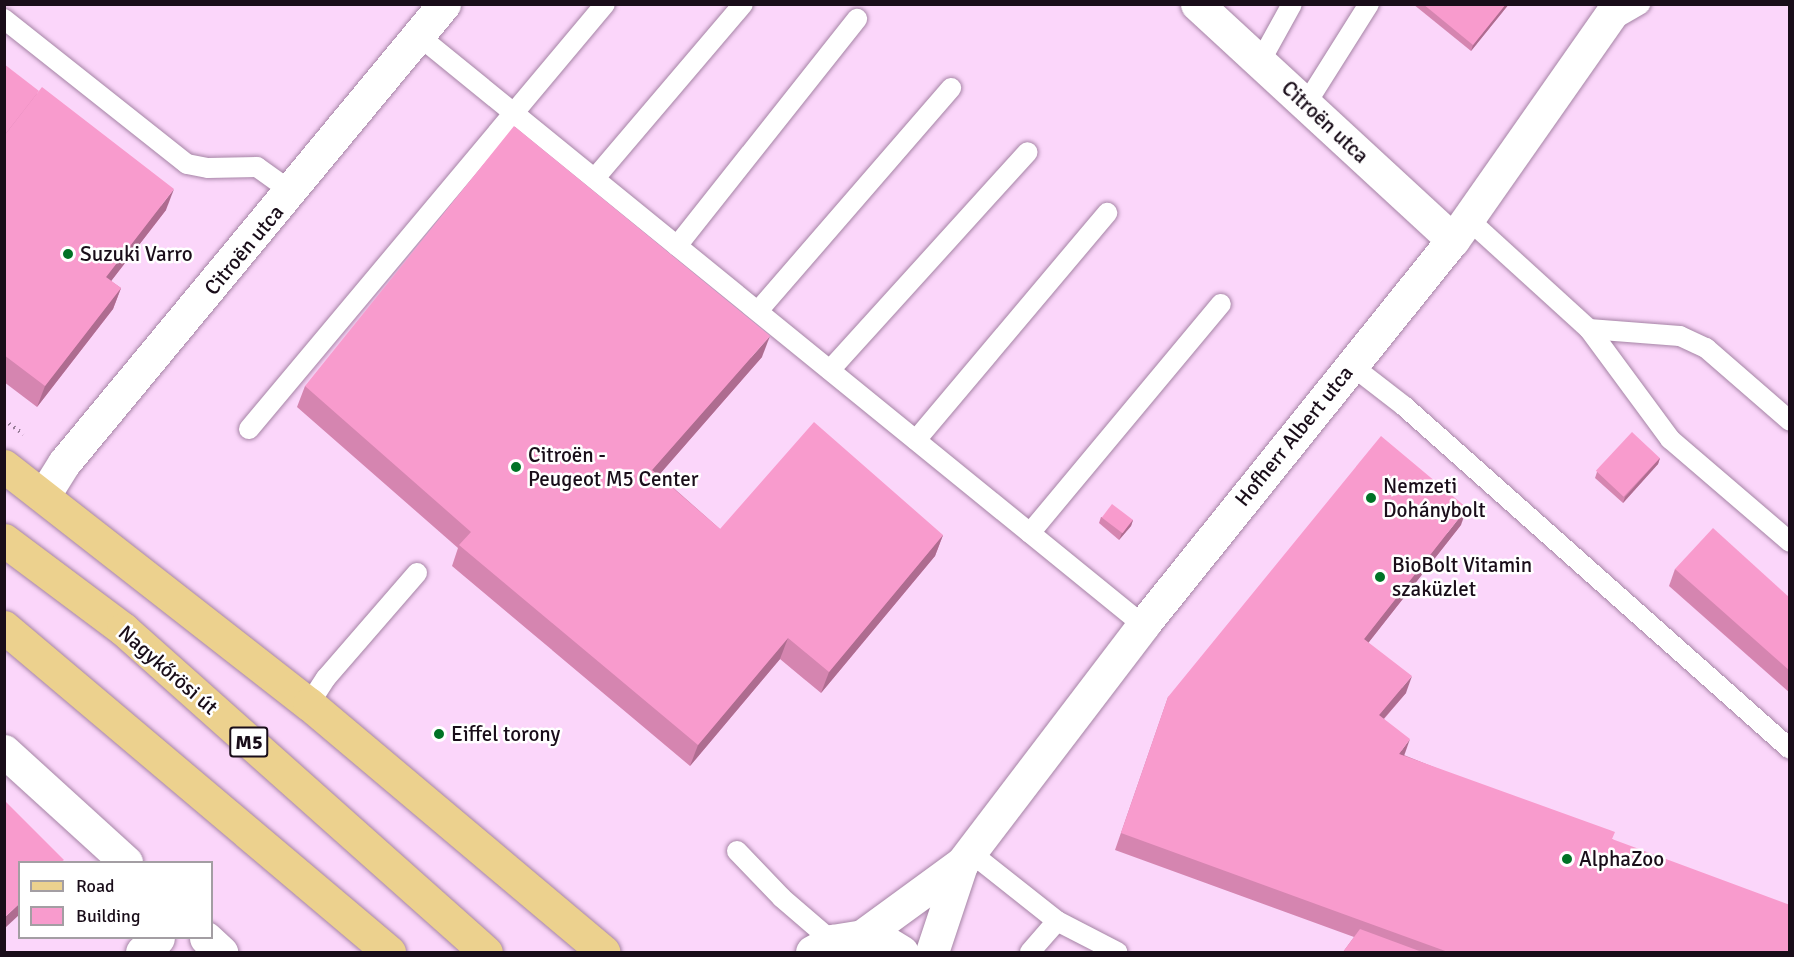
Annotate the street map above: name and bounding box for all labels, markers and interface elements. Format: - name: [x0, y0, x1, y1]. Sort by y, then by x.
- street label: Citroën utca: [1276, 75, 1374, 169]
- street label: Citroën utca: [199, 200, 289, 300]
- place label: Suzuki Varro: [80, 241, 193, 267]
- marker: Suzuki Varro: [61, 247, 75, 261]
- street label: Hofherr Albert utca: [1230, 361, 1358, 511]
- place label: Citroën - Peugeot M5 Center: [528, 442, 698, 492]
- marker: Citroën - Peugeot M5 Center: [509, 460, 523, 474]
- place label: Nemzeti Dohánybolt: [1383, 473, 1486, 523]
- marker: Nemzeti Dohánybolt: [1364, 491, 1378, 505]
- place label: BioBolt Vitamin szaküzlet: [1392, 552, 1532, 602]
- marker: BioBolt Vitamin szaküzlet: [1373, 570, 1387, 584]
- street label: Nagykőrösi út: [113, 620, 223, 720]
- place label: Eiffel torony: [451, 721, 560, 747]
- road number: M5: [228, 725, 270, 759]
- marker: Eiffel torony: [432, 727, 446, 741]
- place label: AlphaZoo: [1579, 846, 1664, 872]
- marker: AlphaZoo: [1560, 852, 1574, 866]
- legend: [18, 861, 213, 939]
- text: Road: [76, 875, 115, 897]
- text: Building: [76, 905, 140, 927]

